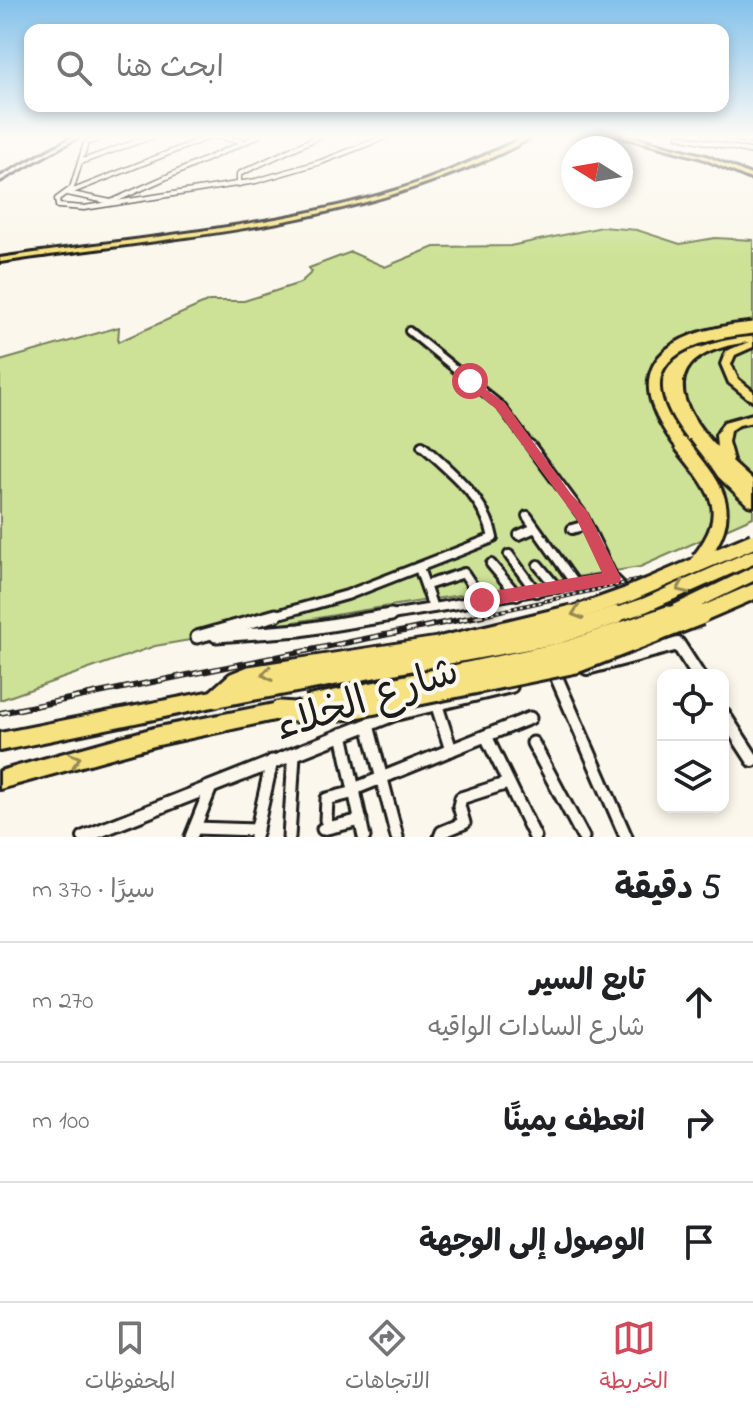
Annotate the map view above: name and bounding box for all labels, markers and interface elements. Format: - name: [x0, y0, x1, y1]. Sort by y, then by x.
- search box: [24, 24, 729, 112]
- icon: search: [52, 46, 96, 90]
- text: ابحث هنا: [116, 47, 224, 91]
- north arrow: [561, 136, 633, 208]
- route start: [452, 363, 488, 399]
- one-way arrow: [676, 579, 690, 595]
- route end: [464, 582, 500, 618]
- one-way arrow: [571, 604, 585, 620]
- street label: شارع الخلاء: [268, 644, 467, 759]
- one-way arrow: [260, 664, 274, 681]
- map controls: [657, 669, 729, 813]
- button: locate: [657, 669, 729, 741]
- button: layers: [657, 741, 729, 813]
- one-way arrow: [68, 752, 82, 768]
- text: 5 دقيقة: [615, 865, 721, 915]
- text: سيرًا · 370 m: [32, 872, 155, 910]
- text: تابع السير: [531, 960, 645, 1004]
- icon: ahead: [677, 980, 721, 1024]
- text: 270 m: [32, 983, 94, 1021]
- text: شارع السادات الواقيه: [428, 1010, 645, 1048]
- icon: right: [677, 1100, 721, 1144]
- text: انعطف يمينًا: [504, 1101, 645, 1145]
- text: 100 m: [32, 1103, 89, 1141]
- icon: arrive: [677, 1220, 721, 1264]
- text: الوصول إلى الوجهة: [419, 1221, 645, 1265]
- tab: المحفوظات: [85, 1316, 175, 1400]
- tab: الاتجاهات: [345, 1316, 430, 1400]
- tab: الخريطة: [600, 1316, 668, 1400]

